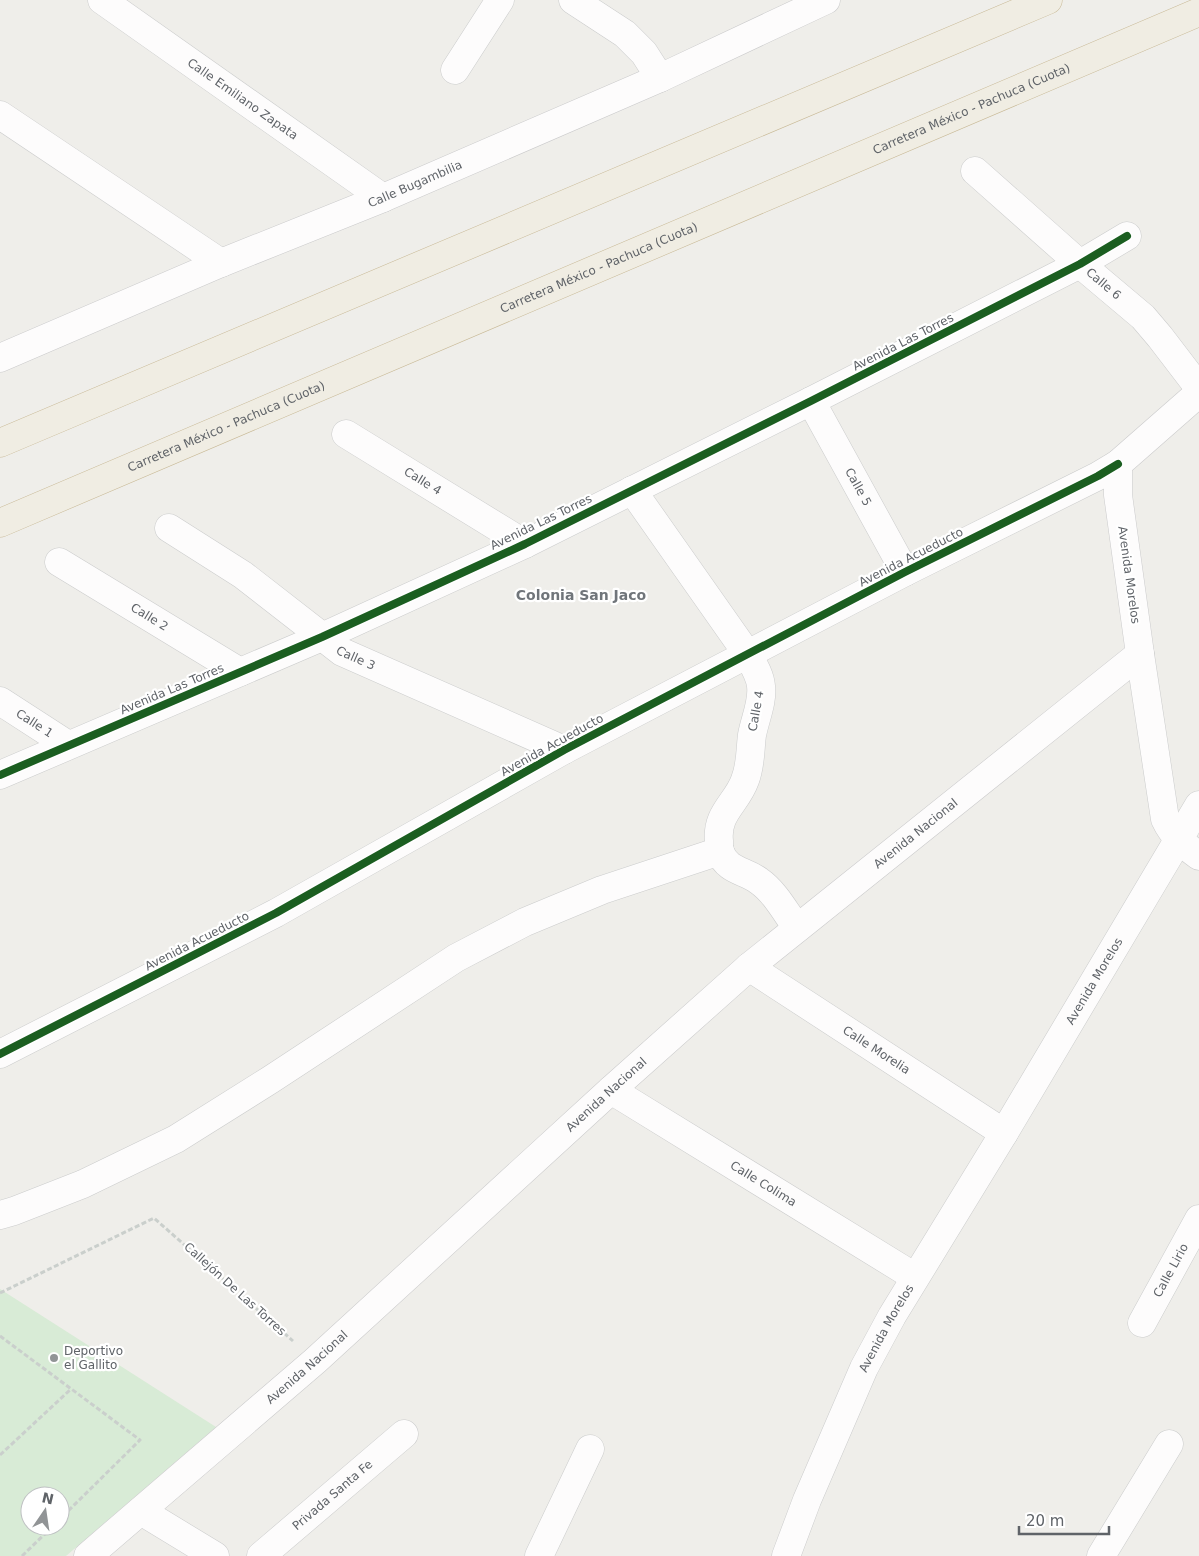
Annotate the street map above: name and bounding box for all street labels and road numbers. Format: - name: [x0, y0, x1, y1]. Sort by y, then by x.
- street label: Calle Emiliano Zapata: [185, 55, 300, 143]
- street label: Carretera México - Pachuca (Cuota): [871, 61, 1072, 157]
- street label: Calle Bugambilia: [366, 158, 464, 210]
- street label: Carretera México - Pachuca (Cuota): [498, 220, 700, 316]
- street label: Calle 6: [1083, 265, 1124, 302]
- street label: Avenida Las Torres: [850, 310, 956, 374]
- street label: Carretera México - Pachuca (Cuota): [125, 378, 327, 475]
- street label: Calle 4: [401, 464, 444, 498]
- street label: Calle 5: [842, 465, 874, 508]
- street label: Avenida Las Torres: [488, 491, 594, 553]
- street label: Avenida Acueducto: [857, 525, 965, 589]
- street label: Avenida Morelos: [1115, 525, 1143, 625]
- street label: Calle 2: [128, 600, 171, 634]
- street label: Calle 3: [333, 643, 377, 673]
- street label: Avenida Las Torres: [118, 661, 226, 717]
- street label: Calle 4: [746, 689, 766, 733]
- street label: Calle 1: [13, 706, 56, 740]
- street label: Avenida Acueducto: [498, 711, 606, 779]
- street label: Avenida Nacional: [871, 796, 961, 871]
- street label: Avenida Acueducto: [143, 909, 251, 973]
- street label: Avenida Morelos: [1063, 935, 1126, 1027]
- street label: Calle Morelia: [840, 1023, 913, 1077]
- street label: Avenida Nacional: [563, 1055, 649, 1135]
- street label: Calle Colima: [728, 1158, 799, 1209]
- street label: Callejón De Las Torres: [181, 1240, 289, 1338]
- street label: Calle Lirio: [1150, 1241, 1191, 1300]
- street label: Avenida Morelos: [856, 1282, 917, 1374]
- street label: Avenida Nacional: [263, 1328, 350, 1407]
- street label: Privada Santa Fe: [290, 1457, 375, 1533]

